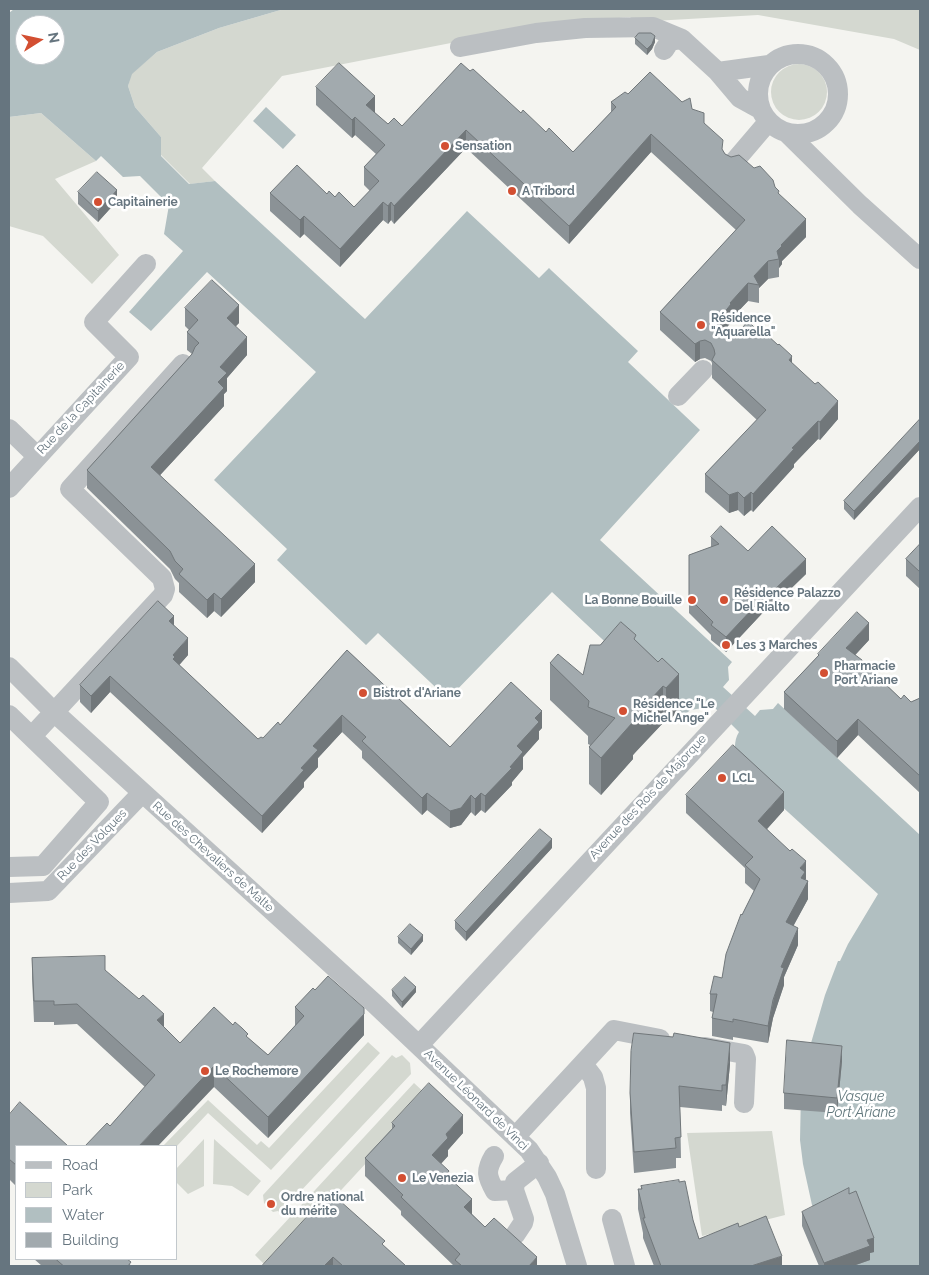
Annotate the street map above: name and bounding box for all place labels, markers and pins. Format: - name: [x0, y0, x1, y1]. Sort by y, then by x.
- place label: Sensation: [455, 139, 512, 153]
- marker: Sensation: [439, 140, 451, 152]
- place label: A Tribord: [522, 184, 575, 198]
- marker: A Tribord: [506, 185, 518, 197]
- place label: Capitainerie: [108, 195, 178, 209]
- marker: Capitainerie: [92, 196, 104, 208]
- place label: Résidence "Aquarella": [711, 311, 775, 339]
- marker: Résidence "Aquarella": [695, 319, 707, 331]
- place label: Résidence Palazzo Del Rialto: [734, 586, 841, 614]
- place label: La Bonne Bouille: [585, 593, 682, 607]
- marker: La Bonne Bouille: [686, 594, 698, 606]
- marker: Résidence Palazzo Del Rialto: [718, 594, 730, 606]
- place label: Les 3 Marches: [736, 638, 817, 652]
- marker: Les 3 Marches: [720, 639, 732, 651]
- place label: Pharmacie Port Ariane: [834, 659, 898, 687]
- marker: Pharmacie Port Ariane: [818, 667, 830, 679]
- place label: Bistrot d'Ariane: [373, 686, 461, 700]
- marker: Bistrot d'Ariane: [357, 687, 369, 699]
- place label: Résidence "Le Michel Ange": [633, 697, 715, 725]
- marker: Résidence "Le Michel Ange": [617, 705, 629, 717]
- place label: LCL: [732, 771, 754, 785]
- marker: LCL: [716, 772, 728, 784]
- place label: Le Rochemore: [215, 1064, 298, 1078]
- marker: Le Rochemore: [199, 1065, 211, 1077]
- place label: Le Venezia: [412, 1171, 474, 1185]
- marker: Le Venezia: [396, 1172, 408, 1184]
- place label: Ordre national du mérite: [281, 1190, 364, 1218]
- marker: Ordre national du mérite: [265, 1198, 277, 1210]

